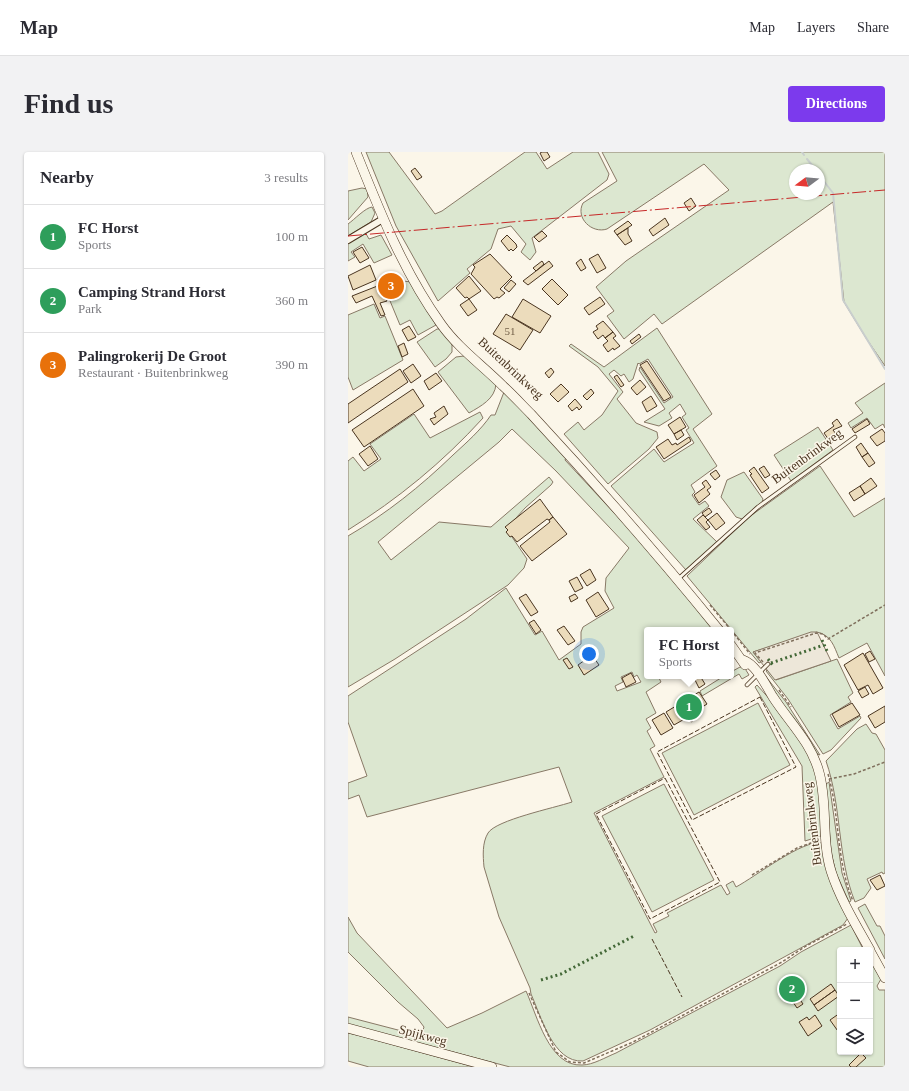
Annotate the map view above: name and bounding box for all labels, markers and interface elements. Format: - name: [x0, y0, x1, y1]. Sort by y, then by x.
- text: Map: [20, 17, 58, 38]
- text: Map: [749, 20, 775, 35]
- text: Layers: [797, 20, 835, 35]
- text: Share: [857, 20, 889, 35]
- button: Directions: [788, 86, 885, 122]
- text: Find us: [24, 88, 114, 119]
- north arrow: [789, 164, 825, 200]
- text: Nearby: [40, 168, 94, 187]
- text: 3 results: [264, 170, 308, 185]
- text: FC Horst: [78, 220, 138, 236]
- text: 1: [50, 229, 56, 244]
- text: 100 m: [275, 229, 308, 244]
- text: Sports: [78, 237, 111, 252]
- pin: 3: [378, 271, 404, 301]
- text: Camping Strand Horst: [78, 284, 226, 300]
- text: 2: [50, 293, 56, 308]
- text: 360 m: [275, 293, 308, 308]
- text: Park: [78, 301, 102, 316]
- house number: 51: [505, 325, 516, 337]
- street label: Buitenbrinkweg: [475, 334, 547, 402]
- text: Palingrokerij De Groot: [78, 348, 227, 364]
- text: 3: [50, 357, 56, 372]
- text: 390 m: [275, 357, 308, 372]
- text: Restaurant · Buitenbrinkweg: [78, 365, 228, 380]
- street label: Buitenbrinkweg: [769, 425, 846, 487]
- popup: [644, 627, 734, 679]
- text: FC Horst: [659, 637, 719, 653]
- your location: [579, 644, 599, 664]
- text: Sports: [659, 654, 692, 669]
- pin: 1: [676, 692, 702, 722]
- street label: Buitenbrinkweg: [799, 781, 825, 866]
- map controls: [837, 947, 873, 1055]
- button: +: [837, 947, 873, 983]
- pin: 2: [779, 974, 805, 1004]
- button: −: [837, 983, 873, 1019]
- button: layers: [837, 1019, 873, 1055]
- street label: Spijkweg: [397, 1021, 449, 1049]

